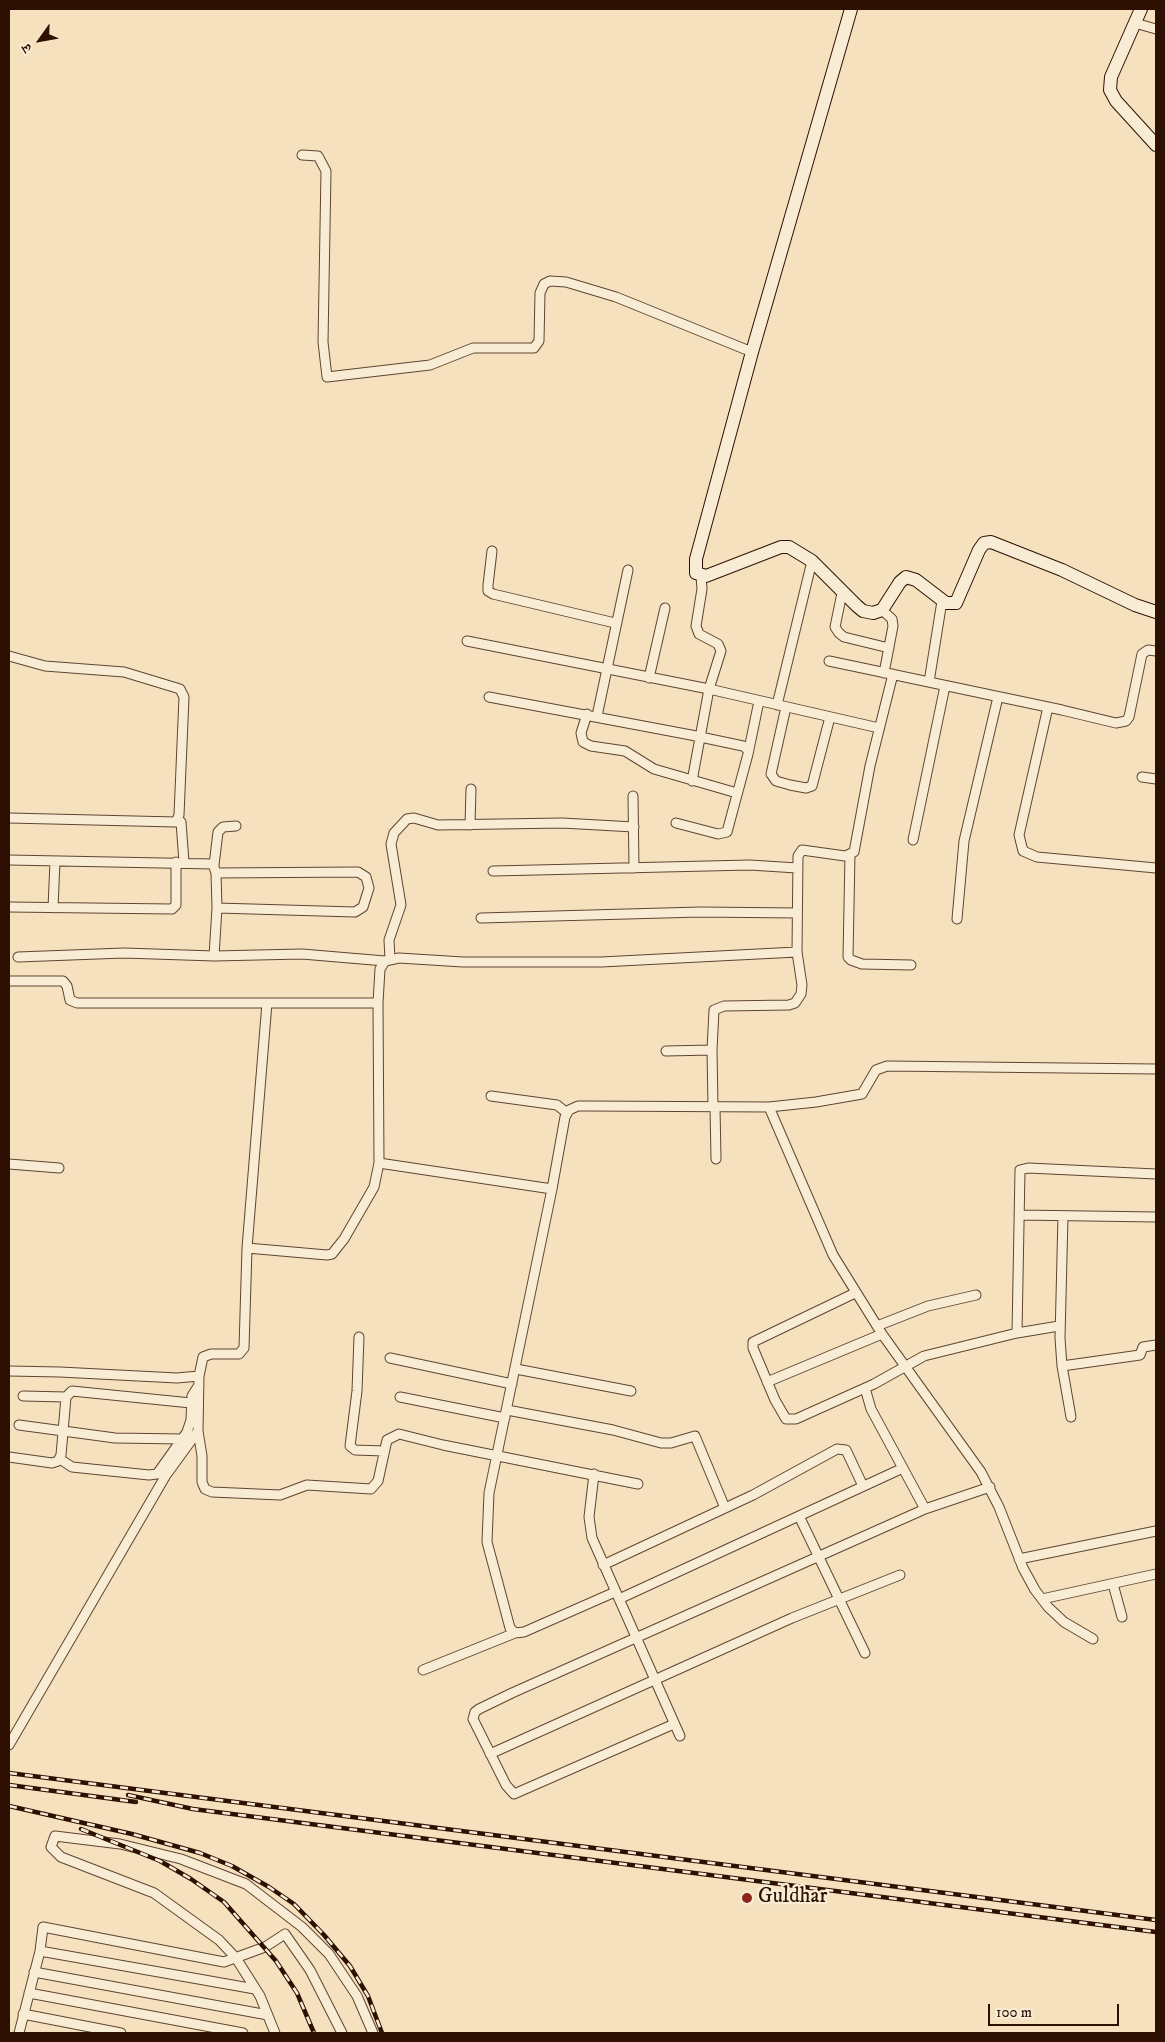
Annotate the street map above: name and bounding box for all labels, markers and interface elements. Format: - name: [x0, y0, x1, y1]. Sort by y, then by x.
- north arrow: [15, 15, 65, 65]
- text: उ: [18, 40, 37, 56]
- place label: Guldhar: [758, 1885, 827, 1911]
- marker: Guldhar: [740, 1891, 754, 1905]
- scale bar: [990, 1994, 1121, 2026]
- text: 100 m: [996, 2003, 1032, 2022]

